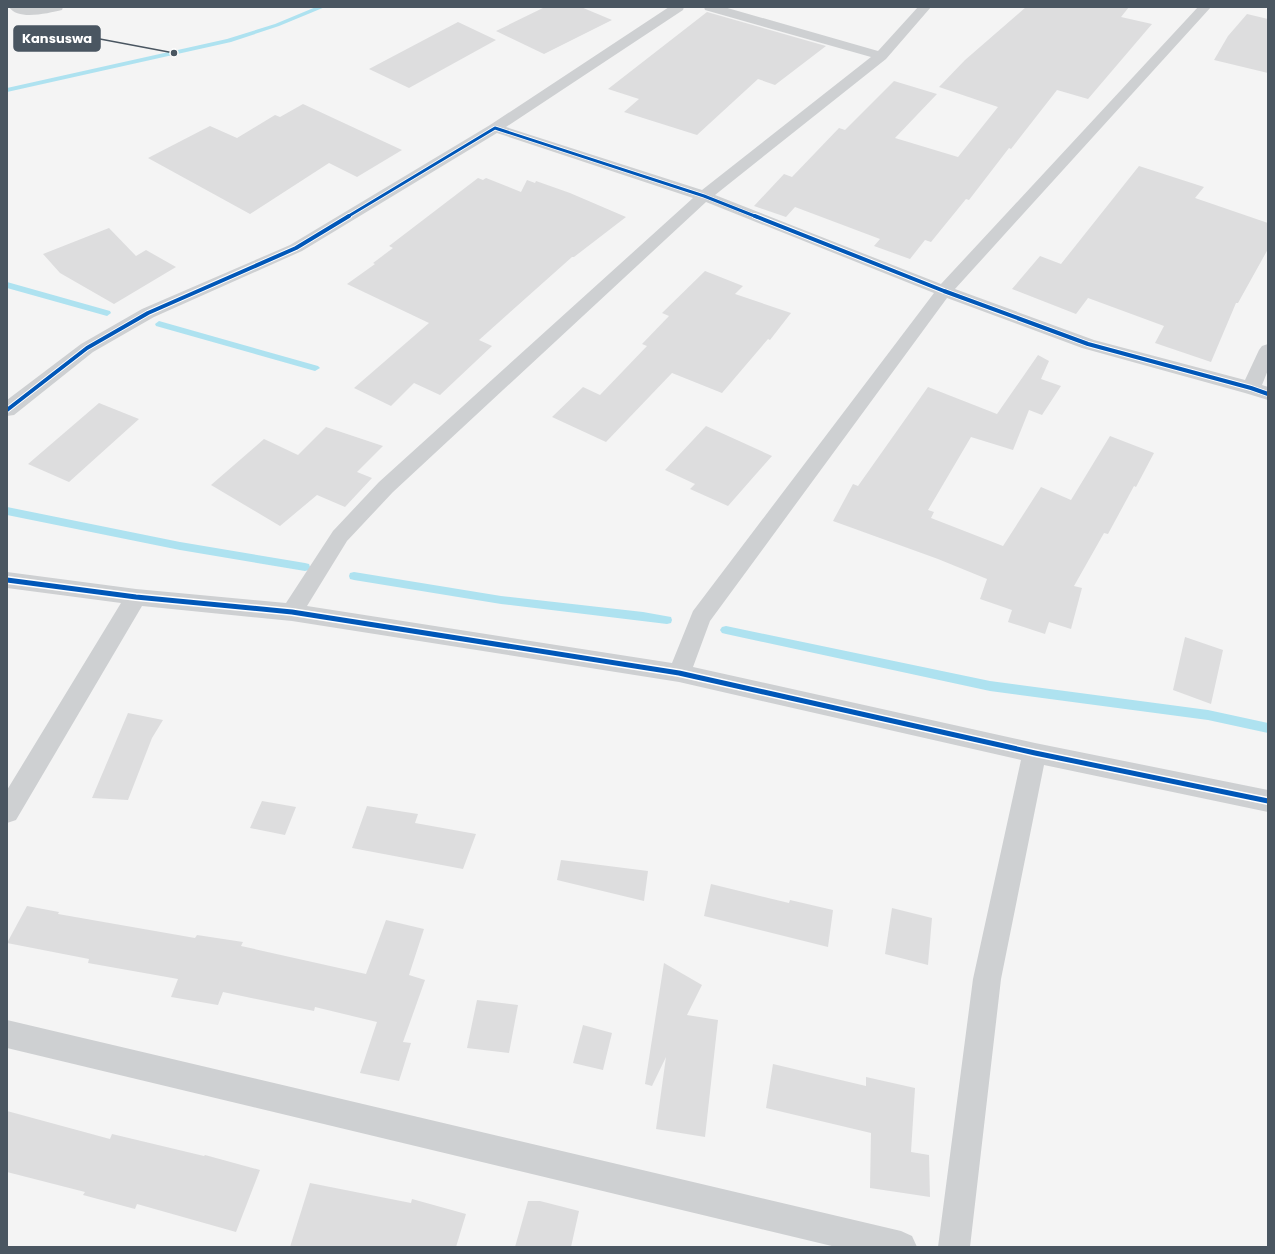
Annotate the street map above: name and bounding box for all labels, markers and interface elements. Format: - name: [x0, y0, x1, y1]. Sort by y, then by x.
- callout: Kansuswa: [14, 26, 100, 51]
- text: Kansuswa: [22, 29, 92, 48]

